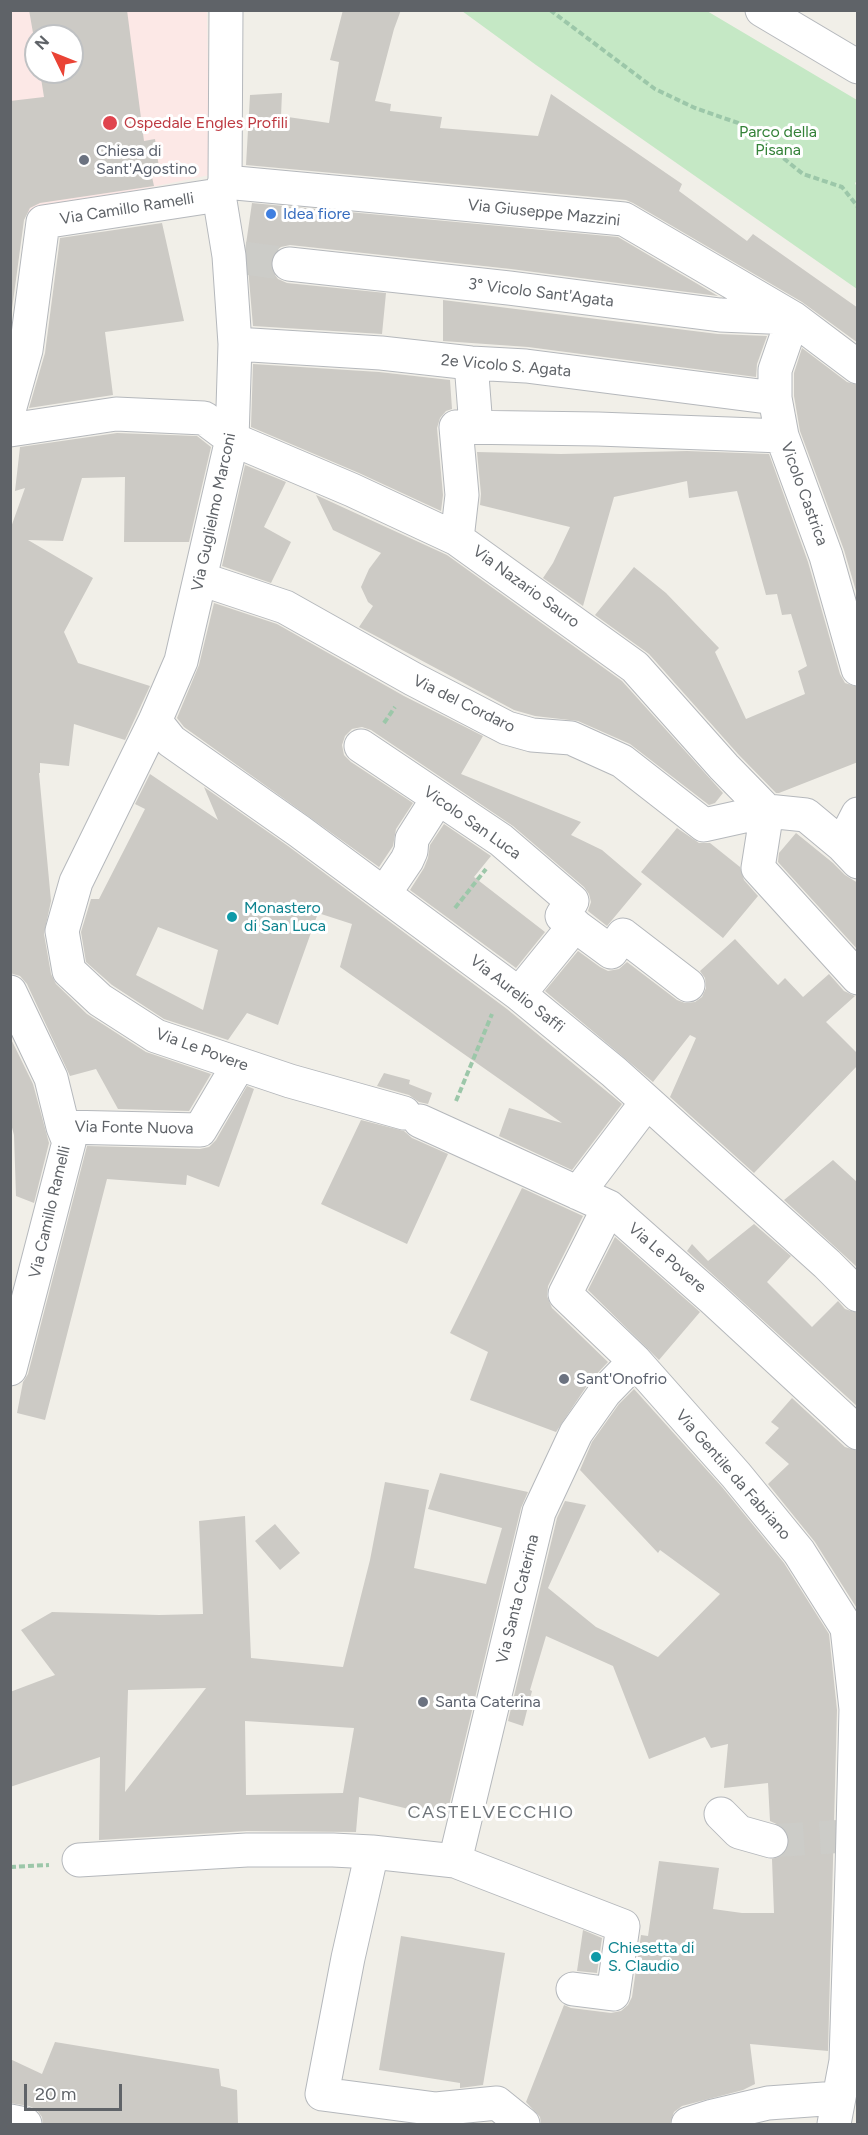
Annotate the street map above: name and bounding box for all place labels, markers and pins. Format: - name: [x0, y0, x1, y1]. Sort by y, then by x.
- place label: Ospedale Engles Profili: [124, 113, 288, 133]
- marker: Ospedale Engles Profili: [101, 114, 119, 132]
- place label: Chiesa di Sant'Agostino: [96, 141, 197, 179]
- marker: Chiesa di Sant'Agostino: [77, 153, 91, 167]
- place label: Idea fiore: [283, 204, 351, 224]
- marker: Idea fiore: [264, 207, 278, 221]
- place label: Monastero di San Luca: [244, 898, 326, 936]
- marker: Monastero di San Luca: [225, 910, 239, 924]
- place label: Sant'Onofrio: [576, 1369, 667, 1389]
- marker: Sant'Onofrio: [557, 1372, 571, 1386]
- place label: Santa Caterina: [435, 1692, 541, 1712]
- marker: Santa Caterina: [416, 1695, 430, 1709]
- place label: Chiesetta di S. Claudio: [608, 1938, 694, 1976]
- marker: Chiesetta di S. Claudio: [589, 1950, 603, 1964]

